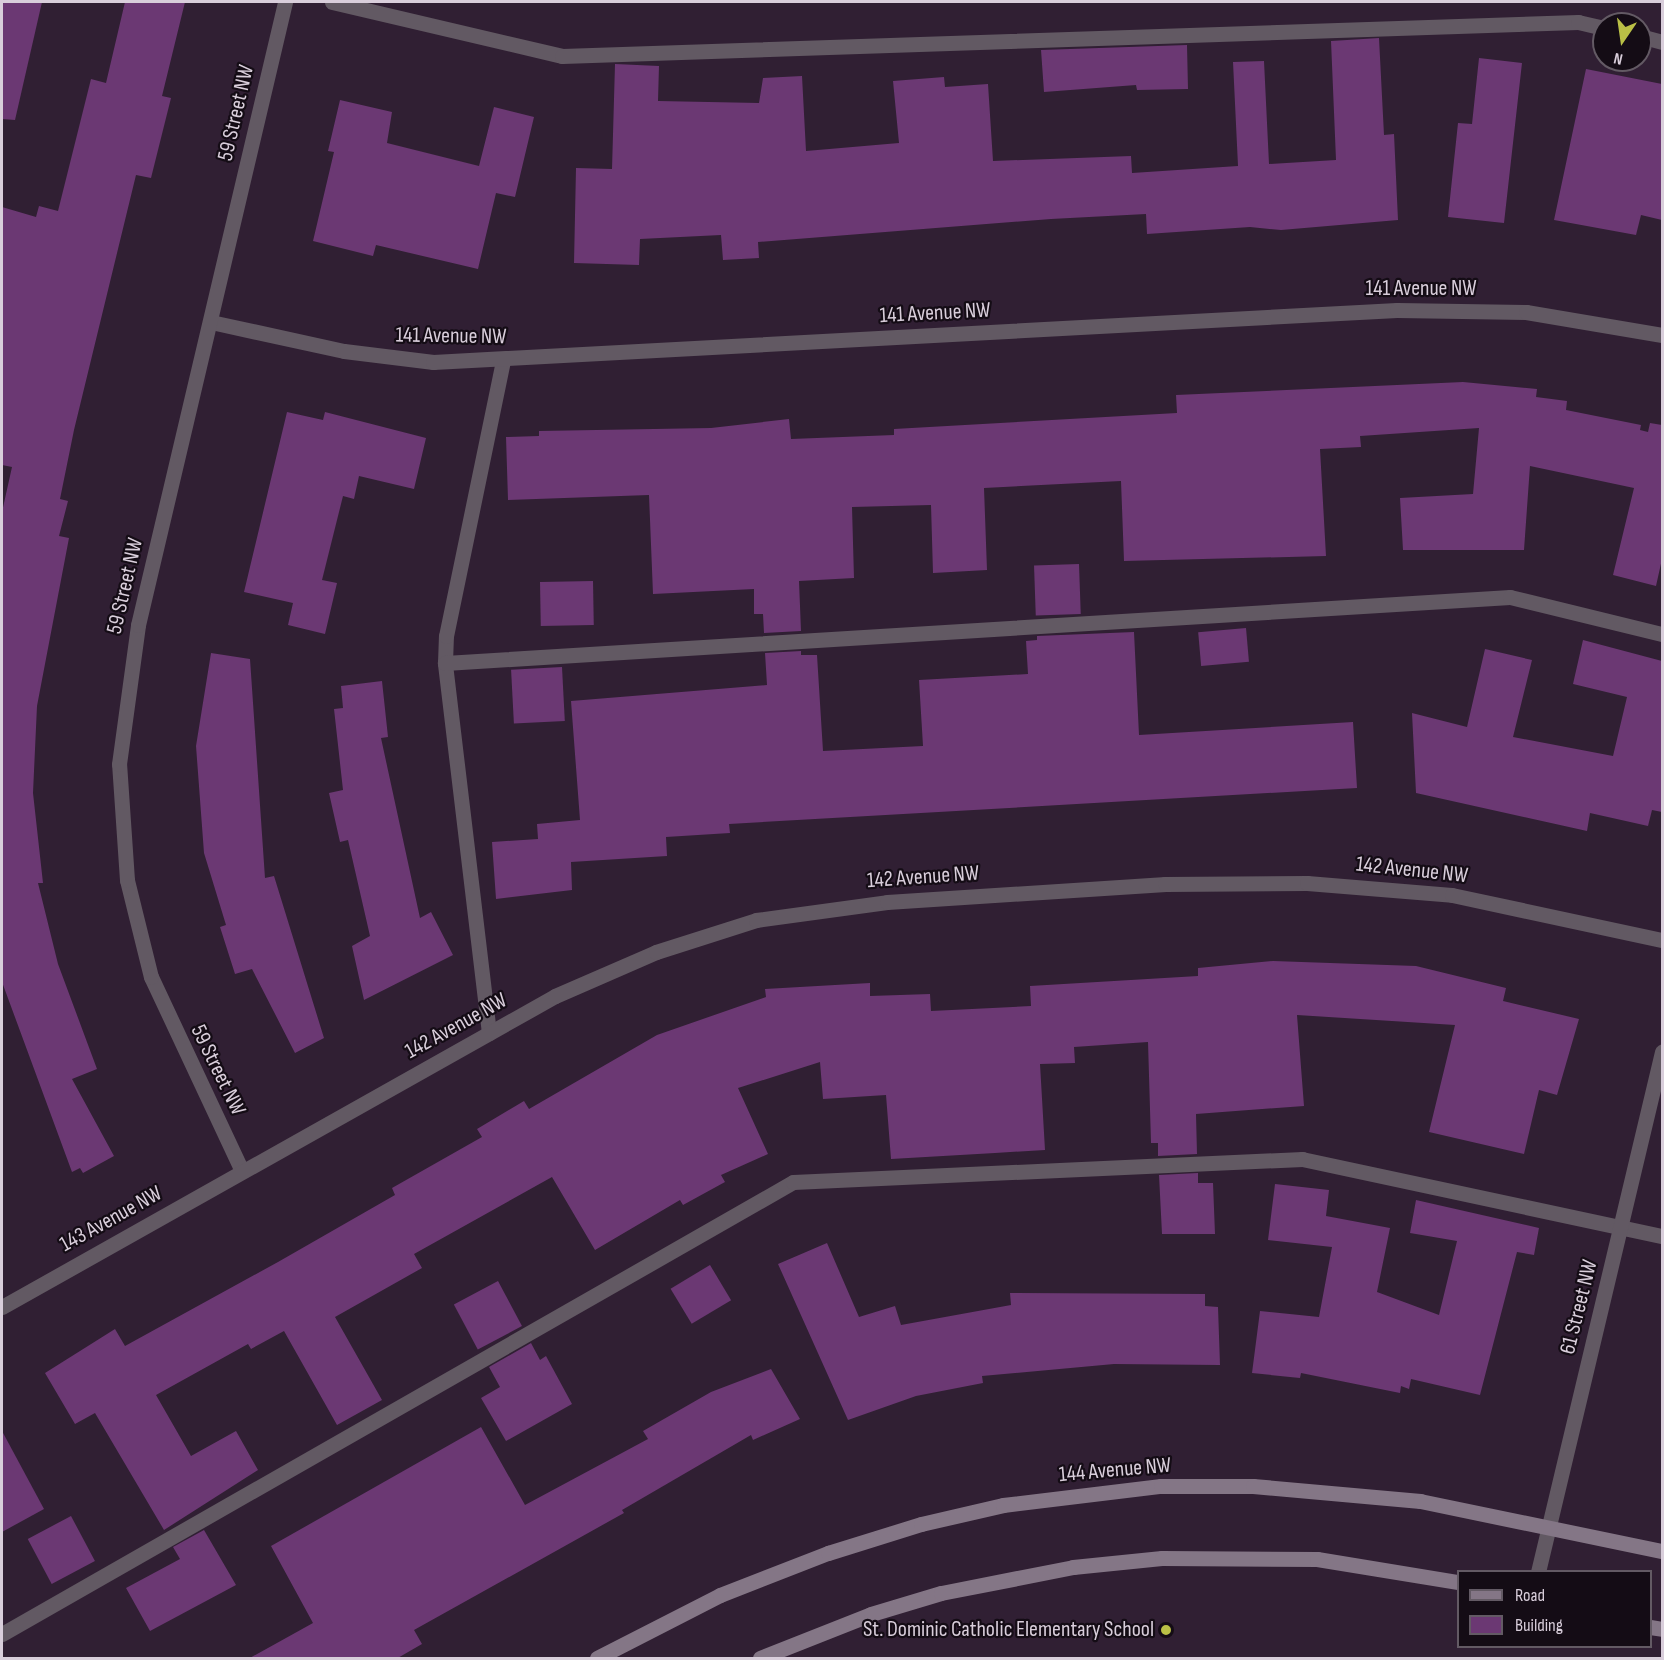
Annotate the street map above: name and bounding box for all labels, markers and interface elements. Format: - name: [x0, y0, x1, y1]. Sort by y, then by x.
- north arrow: [1592, 12, 1652, 72]
- text: N: [1612, 48, 1625, 68]
- street label: 59 Street NW: [212, 63, 260, 163]
- street label: 141 Avenue NW: [1366, 276, 1476, 302]
- street label: 141 Avenue NW: [879, 297, 991, 329]
- street label: 141 Avenue NW: [395, 322, 507, 350]
- street label: 59 Street NW: [101, 536, 149, 636]
- street label: 142 Avenue NW: [1355, 851, 1469, 889]
- street label: 142 Avenue NW: [866, 860, 980, 894]
- street label: 142 Avenue NW: [400, 987, 512, 1065]
- street label: 59 Street NW: [185, 1020, 251, 1120]
- street label: 143 Avenue NW: [55, 1180, 167, 1258]
- street label: 61 Street NW: [1555, 1257, 1603, 1357]
- street label: 144 Avenue NW: [1058, 1452, 1172, 1488]
- legend: [1457, 1570, 1652, 1648]
- text: Road: [1515, 1585, 1545, 1606]
- text: Building: [1515, 1615, 1563, 1636]
- place label: St. Dominic Catholic Elementary School: [863, 1617, 1154, 1643]
- marker: St. Dominic Catholic Elementary School: [1159, 1623, 1173, 1637]

